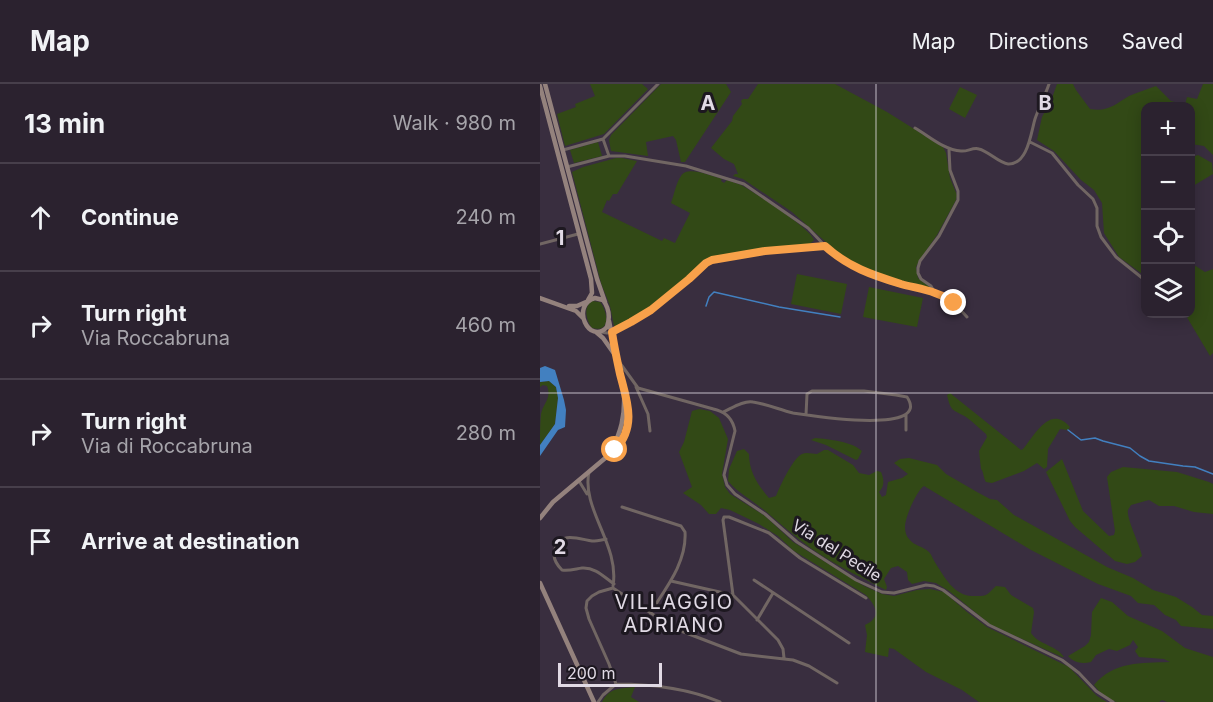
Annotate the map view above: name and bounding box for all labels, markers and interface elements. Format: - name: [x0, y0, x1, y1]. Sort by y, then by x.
- text: Map: [30, 24, 90, 58]
- text: Map: [912, 29, 955, 54]
- text: Directions: [988, 29, 1089, 54]
- text: Saved: [1122, 29, 1183, 54]
- text: A: [701, 91, 716, 115]
- text: B: [1038, 91, 1052, 115]
- map controls: [1141, 102, 1195, 318]
- button: +: [1141, 102, 1195, 156]
- text: 13 min: [24, 108, 105, 139]
- text: Walk · 980 m: [393, 111, 516, 135]
- button: −: [1141, 156, 1195, 210]
- icon: ahead: [24, 201, 57, 234]
- text: Continue: [81, 204, 179, 230]
- text: 240 m: [455, 205, 516, 229]
- button: locate: [1141, 210, 1195, 264]
- text: 1: [556, 226, 564, 250]
- button: layers: [1141, 264, 1195, 318]
- route end: [940, 289, 966, 315]
- text: Turn right: [81, 300, 187, 326]
- icon: right: [24, 309, 57, 342]
- text: 460 m: [455, 313, 516, 337]
- text: Via Roccabruna: [81, 326, 230, 350]
- text: Turn right: [81, 408, 187, 434]
- icon: right: [24, 417, 57, 450]
- text: 280 m: [456, 421, 516, 445]
- text: Via di Roccabruna: [81, 434, 253, 458]
- route start: [601, 436, 627, 462]
- street label: Via del Pecile: [789, 515, 885, 585]
- icon: arrive: [24, 525, 57, 558]
- text: Arrive at destination: [81, 528, 300, 554]
- text: 2: [554, 535, 566, 559]
- district label: VILLAGGIO ADRIANO: [615, 590, 733, 637]
- scale bar: [558, 660, 662, 688]
- text: 200 m: [567, 663, 615, 683]

